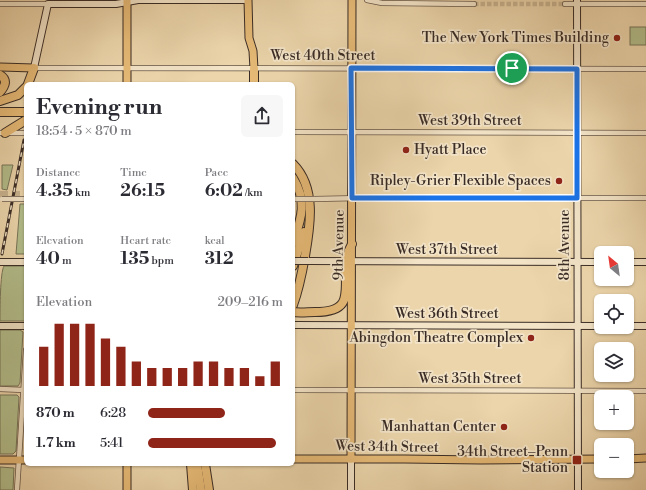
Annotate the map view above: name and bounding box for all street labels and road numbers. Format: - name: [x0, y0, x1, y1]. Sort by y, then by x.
- street label: West 40th Street: [270, 47, 376, 65]
- street label: West 39th Street: [417, 112, 522, 130]
- street label: 9th Avenue: [329, 209, 349, 281]
- street label: 8th Avenue: [556, 209, 574, 281]
- street label: West 37th Street: [395, 241, 498, 259]
- street label: West 36th Street: [394, 305, 499, 323]
- street label: West 35th Street: [418, 370, 521, 388]
- street label: West 34th Street: [334, 437, 439, 457]

